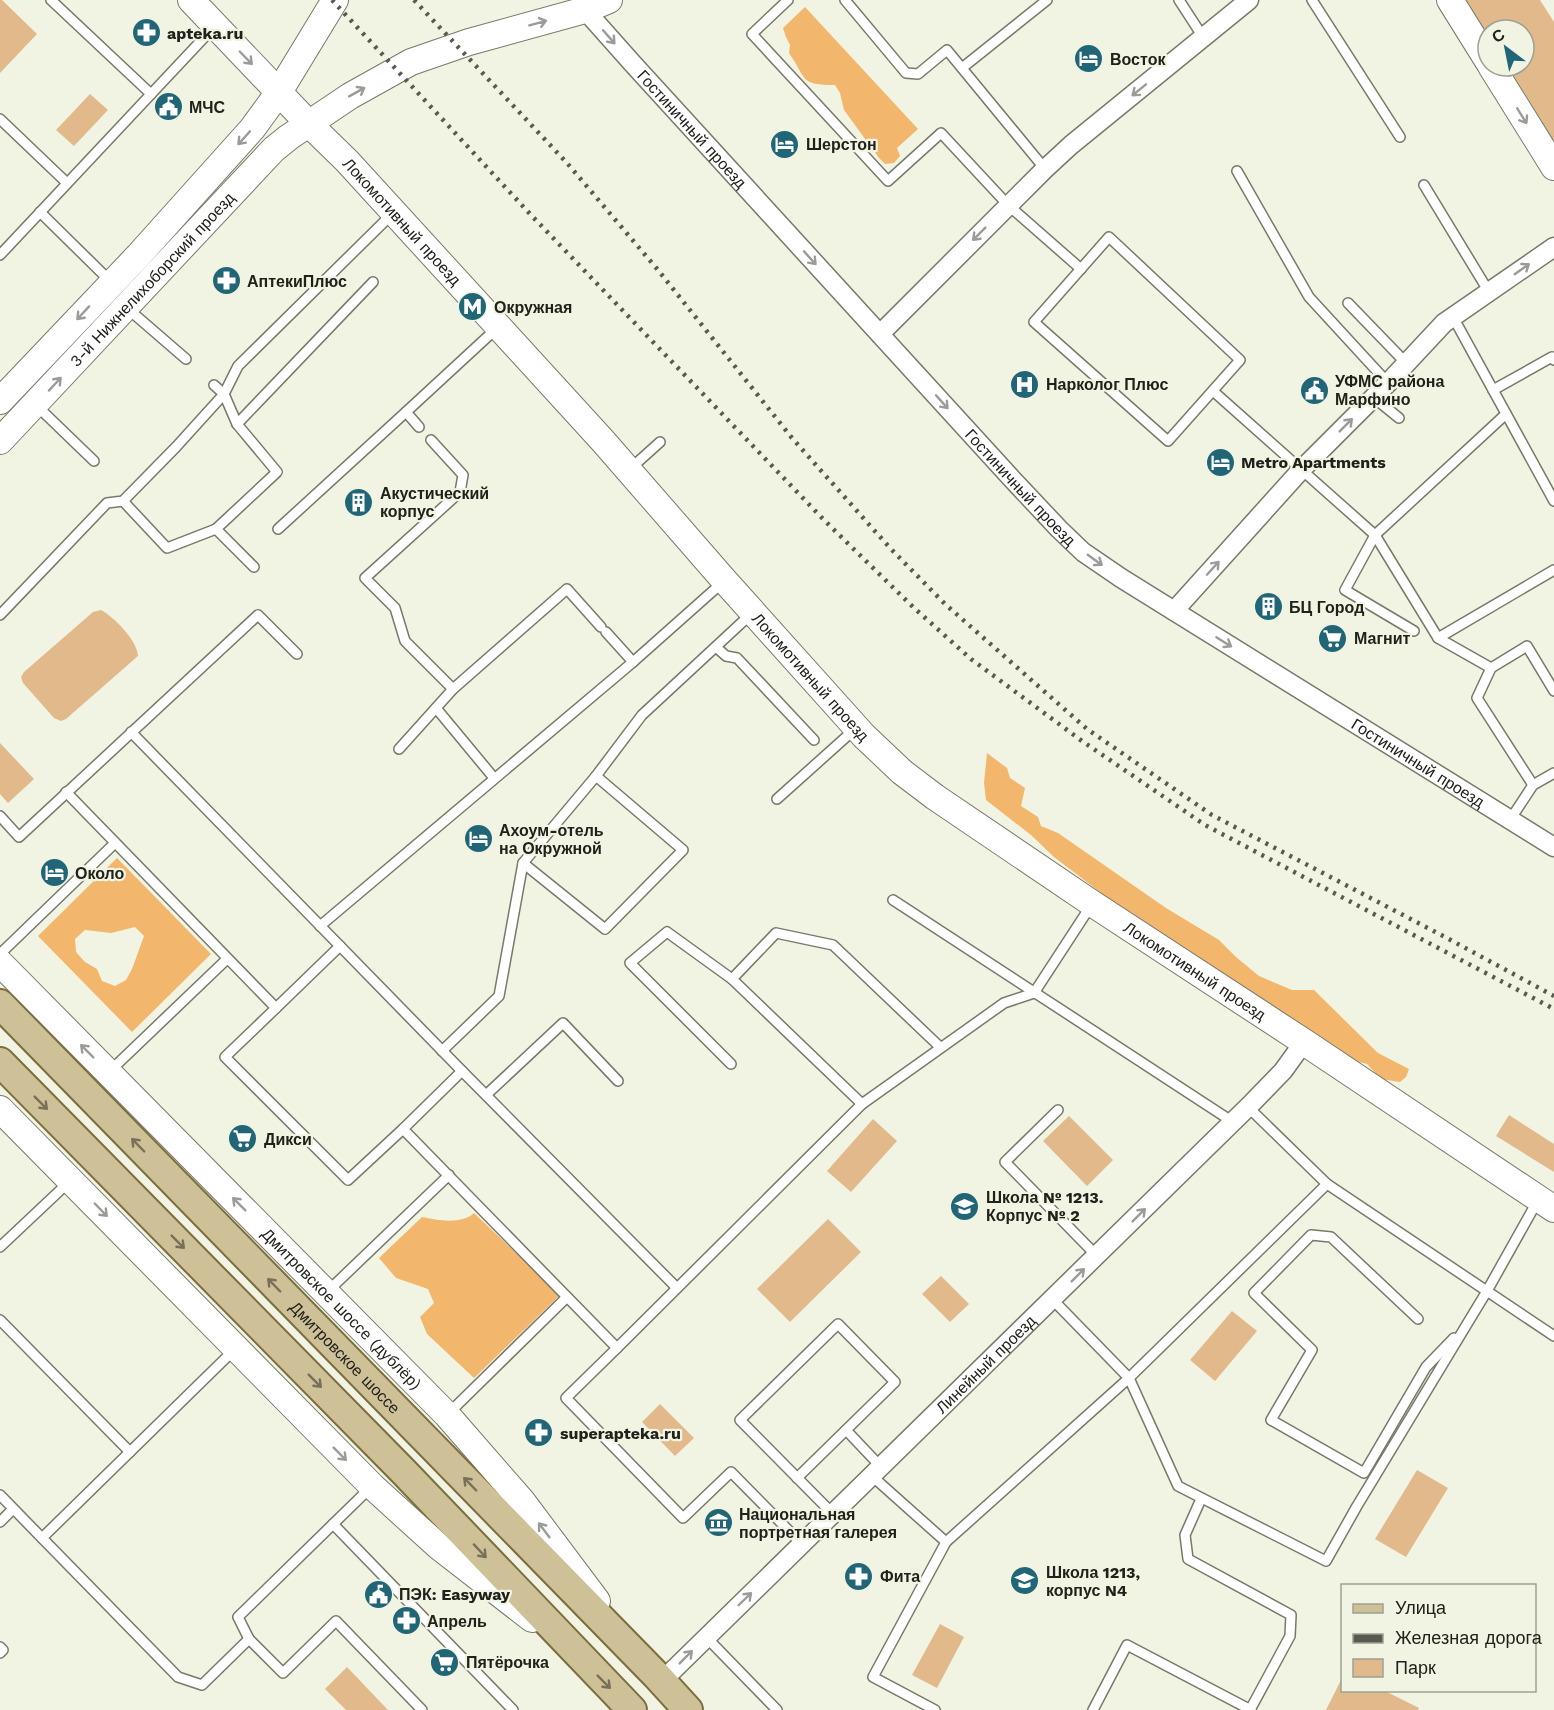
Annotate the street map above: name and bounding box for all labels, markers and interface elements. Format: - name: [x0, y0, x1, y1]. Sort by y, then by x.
- one-way arrow: [529, 16, 548, 28]
- pharmacy icon: apteka.ru: [130, 17, 162, 49]
- north arrow: [1476, 18, 1536, 78]
- place label: apteka.ru: [167, 24, 243, 43]
- text: С: [1488, 24, 1509, 47]
- one-way arrow: [602, 29, 616, 44]
- hotel icon: Восток: [1073, 43, 1105, 75]
- one-way arrow: [239, 50, 253, 65]
- place label: Восток: [1110, 50, 1166, 69]
- street label: Гостиничный проезд: [634, 66, 751, 192]
- one-way arrow: [1131, 83, 1147, 96]
- one-way arrow: [348, 85, 365, 97]
- public building icon: МЧС: [152, 91, 184, 123]
- place label: МЧС: [189, 98, 226, 117]
- one-way arrow: [1516, 107, 1528, 124]
- hotel icon: Шерстон: [769, 128, 801, 160]
- one-way arrow: [237, 131, 251, 146]
- place label: Шерстон: [806, 135, 877, 154]
- street label: Локомотивный проезд: [339, 154, 466, 289]
- street label: 3-й Нижнелихоборский проезд: [66, 188, 239, 370]
- one-way arrow: [971, 227, 986, 242]
- one-way arrow: [803, 250, 817, 265]
- one-way arrow: [1514, 263, 1530, 275]
- pharmacy icon: АптекиПлюс: [210, 265, 242, 297]
- place label: АптекиПлюс: [247, 272, 347, 291]
- metro station icon: Окружная: [457, 291, 489, 323]
- place label: Окружная: [494, 298, 572, 317]
- one-way arrow: [76, 305, 90, 320]
- hospital icon: Нарколог Плюс: [1009, 368, 1041, 400]
- place label: УФМС района Марфино: [1335, 372, 1444, 409]
- public building icon: УФМС района Марфино: [1298, 374, 1330, 406]
- place label: Нарколог Плюс: [1046, 375, 1168, 394]
- one-way arrow: [48, 377, 62, 392]
- one-way arrow: [935, 394, 949, 409]
- one-way arrow: [1338, 418, 1353, 432]
- street label: Гостиничный проезд: [961, 425, 1080, 550]
- hotel icon: Metro Apartments: [1204, 446, 1236, 478]
- place label: Metro Apartments: [1241, 453, 1386, 472]
- place label: Акустический корпус: [380, 484, 489, 521]
- building icon: Акустический корпус: [343, 486, 375, 518]
- one-way arrow: [1087, 553, 1103, 566]
- one-way arrow: [1206, 561, 1220, 576]
- building icon: БЦ Город: [1252, 591, 1284, 623]
- place label: БЦ Город: [1289, 598, 1364, 617]
- street label: Локомотивный проезд: [748, 609, 874, 745]
- supermarket icon: Магнит: [1317, 622, 1349, 654]
- place label: Магнит: [1354, 629, 1411, 648]
- one-way arrow: [1215, 637, 1232, 649]
- street label: Гостиничный проезд: [1348, 714, 1489, 811]
- place label: Ахоум-отель на Окружной: [499, 821, 604, 858]
- hotel icon: Ахоум-отель на Окружной: [462, 823, 494, 855]
- hotel icon: Около: [38, 857, 70, 889]
- place label: Около: [75, 864, 125, 883]
- street label: Локомотивный проезд: [1120, 917, 1270, 1024]
- one-way arrow: [80, 1043, 95, 1058]
- one-way arrow: [34, 1096, 48, 1111]
- supermarket icon: Дикси: [227, 1123, 259, 1155]
- place label: Дикси: [264, 1130, 312, 1149]
- one-way arrow: [131, 1138, 145, 1153]
- place label: Школа № 1213. Корпус № 2: [986, 1188, 1103, 1225]
- school or university icon: Школа № 1213. Корпус № 2: [949, 1190, 981, 1222]
- one-way arrow: [232, 1197, 246, 1212]
- one-way arrow: [93, 1202, 108, 1217]
- one-way arrow: [1131, 1208, 1146, 1222]
- street label: Дмитровское шоссе (дублёр): [257, 1224, 425, 1392]
- one-way arrow: [171, 1235, 185, 1250]
- one-way arrow: [1070, 1268, 1085, 1283]
- one-way arrow: [267, 1277, 282, 1292]
- street label: Дмитровское шоссе: [286, 1297, 404, 1417]
- street label: Линейный проезд: [932, 1310, 1040, 1417]
- one-way arrow: [308, 1374, 322, 1389]
- pharmacy icon: superapteka.ru: [523, 1417, 555, 1449]
- place label: superapteka.ru: [560, 1424, 681, 1443]
- one-way arrow: [333, 1446, 348, 1461]
- one-way arrow: [462, 1477, 477, 1492]
- place label: Национальная портретная галерея: [739, 1505, 897, 1542]
- museum icon: Национальная портретная галерея: [702, 1507, 734, 1539]
- one-way arrow: [538, 1523, 550, 1539]
- one-way arrow: [473, 1544, 487, 1559]
- pharmacy icon: Фита: [843, 1560, 875, 1592]
- place label: Школа 1213, корпус N4: [1046, 1563, 1140, 1600]
- school or university icon: Школа 1213, корпус N4: [1009, 1565, 1041, 1597]
- place label: Фита: [880, 1567, 920, 1586]
- public building icon: ПЭК: Easyway: [362, 1578, 394, 1610]
- legend: [1341, 1584, 1536, 1692]
- place label: ПЭК: Easyway: [399, 1585, 511, 1604]
- one-way arrow: [738, 1592, 753, 1606]
- text: Улица: [1395, 1597, 1447, 1618]
- pharmacy icon: Апрель: [390, 1605, 422, 1637]
- place label: Апрель: [427, 1612, 487, 1631]
- text: Железная дорога: [1395, 1627, 1543, 1648]
- supermarket icon: Пятёрочка: [429, 1646, 461, 1678]
- one-way arrow: [678, 1650, 693, 1664]
- place label: Пятёрочка: [466, 1653, 549, 1672]
- text: Парк: [1395, 1657, 1436, 1678]
- one-way arrow: [597, 1674, 612, 1689]

